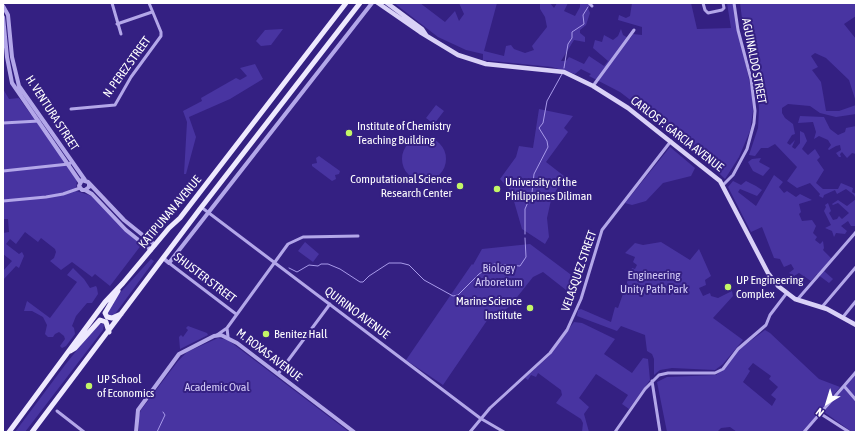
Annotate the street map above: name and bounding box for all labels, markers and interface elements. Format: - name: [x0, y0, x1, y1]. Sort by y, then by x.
- street label: AGUINALDO STREET: [739, 17, 769, 105]
- street label: N. PEREZ STREET: [100, 34, 154, 100]
- street label: H. VENTURA STREET: [22, 73, 82, 153]
- street label: CARLOS P. GARCIA AVENUE: [628, 93, 726, 175]
- place label: Institute of Chemistry Teaching Building: [357, 119, 451, 147]
- marker: Institute of Chemistry Teaching Building: [344, 128, 354, 138]
- place label: Computational Science Research Center: [350, 172, 452, 200]
- street label: KATIPUNAN AVENUE: [136, 173, 204, 251]
- place label: University of the Philippines Diliman: [505, 175, 592, 203]
- marker: Computational Science Research Center: [455, 181, 465, 191]
- marker: University of the Philippines Diliman: [492, 184, 502, 194]
- street label: VELASQUEZ STREET: [558, 229, 600, 313]
- street label: SHUSTER STREET: [171, 250, 239, 306]
- park label: Biology Arboretum: [475, 261, 523, 289]
- park label: Engineering Unity Path Park: [620, 268, 688, 296]
- place label: UP Engineering Complex: [736, 273, 803, 301]
- marker: UP Engineering Complex: [723, 282, 733, 292]
- street label: QUIRINO AVENUE: [322, 284, 392, 342]
- place label: Marine Science Institute: [456, 294, 522, 322]
- marker: Marine Science Institute: [525, 303, 535, 313]
- street label: M. ROXAS AVENUE: [233, 326, 305, 384]
- place label: Benitez Hall: [274, 327, 327, 341]
- marker: Benitez Hall: [261, 329, 271, 339]
- place label: UP School of Economics: [97, 372, 154, 400]
- park label: Academic Oval: [184, 380, 250, 394]
- marker: UP School of Economics: [84, 381, 94, 391]
- north arrow: [807, 383, 847, 423]
- text: N: [813, 406, 826, 419]

